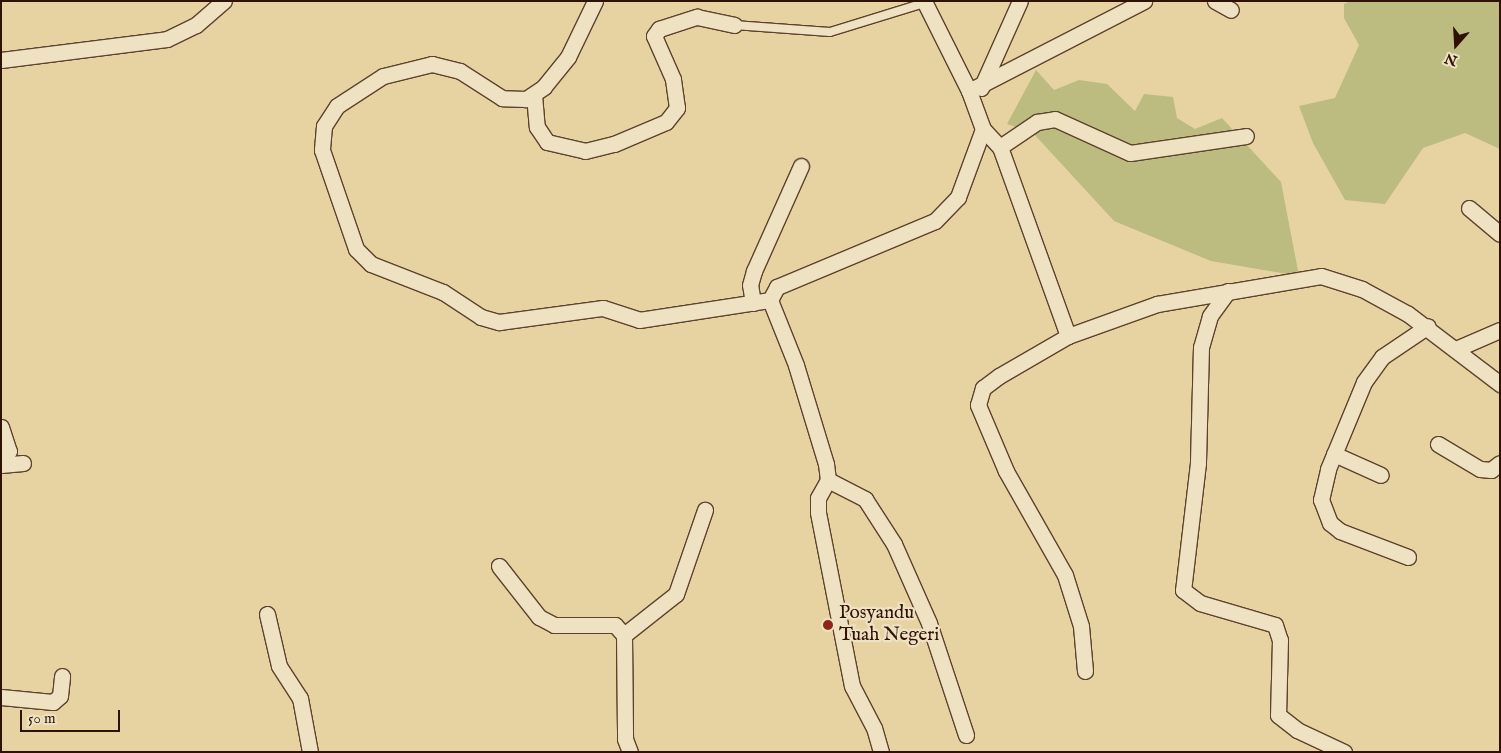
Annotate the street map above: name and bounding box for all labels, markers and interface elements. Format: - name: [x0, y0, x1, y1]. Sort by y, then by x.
- north arrow: [1431, 20, 1481, 70]
- text: N: [1442, 49, 1460, 70]
- place label: Posyandu Tuah Negeri: [839, 603, 939, 647]
- marker: Posyandu Tuah Negeri: [821, 618, 835, 632]
- scale bar: [22, 700, 122, 732]
- text: 50 m: [28, 709, 56, 728]

